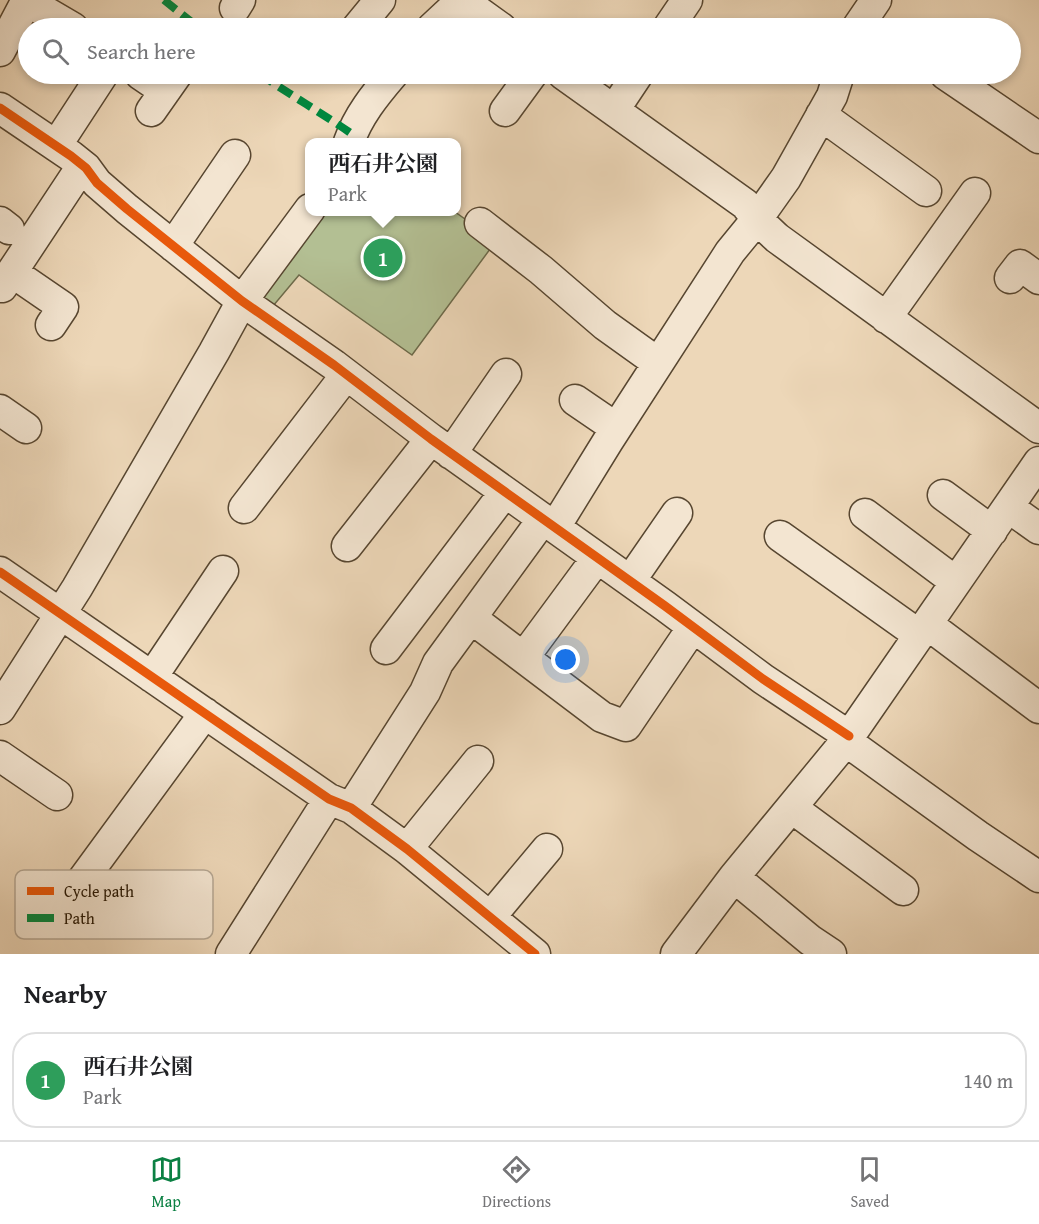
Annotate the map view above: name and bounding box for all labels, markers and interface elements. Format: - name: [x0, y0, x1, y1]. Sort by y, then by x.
- search box: [18, 18, 1021, 84]
- icon: search: [39, 35, 72, 68]
- text: Search here: [87, 35, 196, 67]
- popup: [305, 138, 461, 216]
- text: 西石井公園: [328, 147, 438, 179]
- text: Park: [328, 179, 367, 208]
- pin: 1: [364, 236, 403, 280]
- your location: [551, 645, 580, 674]
- legend: [15, 870, 213, 939]
- text: Cycle path: [64, 879, 134, 903]
- text: Path: [64, 906, 95, 930]
- text: Nearby: [24, 974, 107, 1013]
- text: 西石井公園: [83, 1050, 193, 1082]
- text: 1: [40, 1066, 51, 1095]
- text: 140 m: [963, 1066, 1013, 1095]
- text: Park: [83, 1082, 122, 1111]
- tab: Map: [150, 1153, 183, 1213]
- tab: Directions: [482, 1153, 551, 1213]
- tab: Saved: [850, 1153, 889, 1213]

